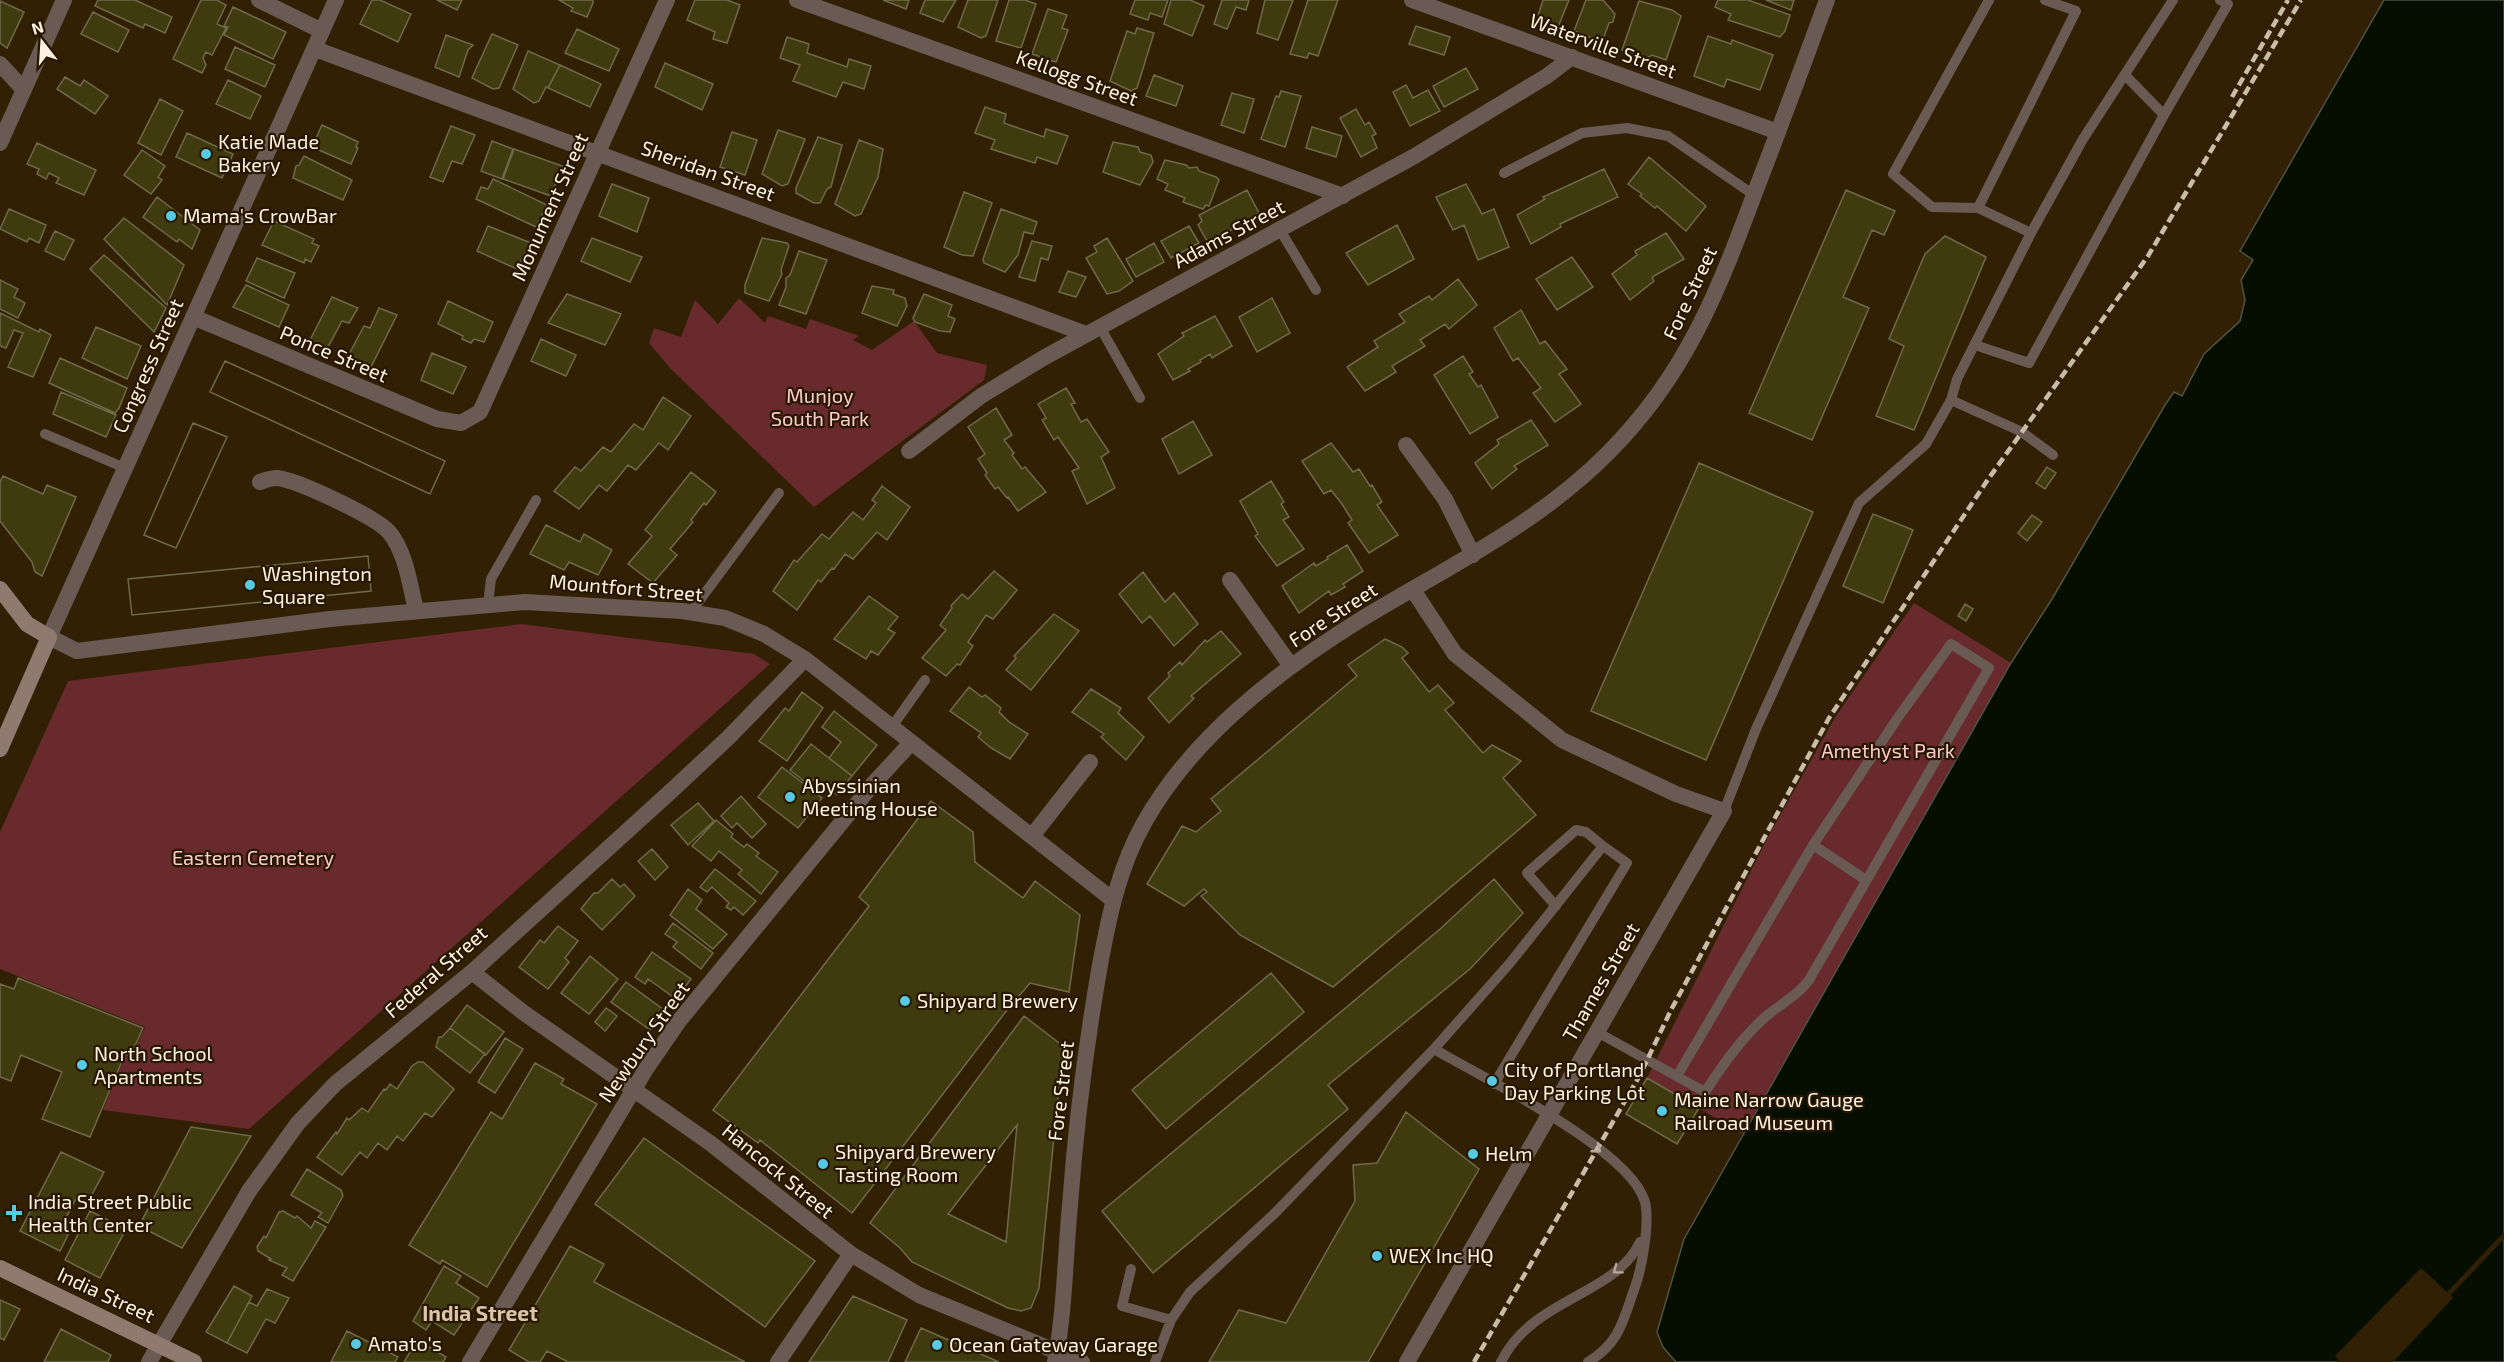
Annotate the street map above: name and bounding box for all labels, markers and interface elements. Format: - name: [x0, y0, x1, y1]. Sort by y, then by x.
- street label: Waterville Street: [1527, 7, 1680, 83]
- north arrow: [12, 12, 72, 72]
- text: N: [29, 16, 46, 38]
- street label: Kellogg Street: [1013, 44, 1142, 110]
- place label: Katie Made Bakery: [218, 129, 319, 176]
- street label: Monument Street: [506, 129, 593, 284]
- street label: Sheridan Street: [638, 135, 779, 206]
- marker: Katie Made Bakery: [199, 147, 213, 161]
- street label: Adams Street: [1169, 194, 1289, 272]
- place label: Mama's CrowBar: [183, 203, 337, 227]
- marker: Mama's CrowBar: [164, 209, 178, 223]
- street label: Fore Street: [1657, 242, 1721, 343]
- street label: Congress Street: [107, 294, 188, 436]
- street label: Ponce Street: [277, 320, 392, 387]
- park label: Munjoy South Park: [771, 383, 869, 430]
- place label: Washington Square: [262, 561, 372, 608]
- street label: Mountfort Street: [548, 568, 704, 606]
- street label: Fore Street: [1284, 577, 1381, 652]
- marker: Washington Square: [243, 578, 257, 592]
- park label: Amethyst Park: [1821, 738, 1955, 762]
- place label: Abyssinian Meeting House: [802, 773, 938, 820]
- marker: Abyssinian Meeting House: [783, 790, 797, 804]
- park label: Eastern Cemetery: [172, 845, 334, 869]
- street label: Thames Street: [1557, 918, 1644, 1045]
- street label: Federal Street: [379, 920, 492, 1022]
- street label: Newbury Street: [593, 976, 694, 1107]
- place label: Shipyard Brewery: [917, 988, 1079, 1012]
- marker: Shipyard Brewery: [898, 994, 912, 1008]
- street label: Fore Street: [1042, 1039, 1078, 1142]
- place label: North School Apartments: [94, 1041, 213, 1088]
- place label: City of Portland Day Parking Lot: [1504, 1057, 1646, 1104]
- marker: North School Apartments: [75, 1058, 89, 1072]
- marker: City of Portland Day Parking Lot: [1485, 1074, 1499, 1088]
- place label: Maine Narrow Gauge Railroad Museum: [1674, 1087, 1864, 1134]
- marker: Maine Narrow Gauge Railroad Museum: [1655, 1104, 1669, 1118]
- street label: Hancock Street: [718, 1118, 840, 1223]
- place label: Shipyard Brewery Tasting Room: [835, 1139, 997, 1186]
- place label: Helm: [1485, 1141, 1533, 1165]
- one-way arrow: [1590, 1141, 1601, 1152]
- marker: Helm: [1466, 1147, 1480, 1161]
- marker: Shipyard Brewery Tasting Room: [816, 1157, 830, 1171]
- place label: India Street Public Health Center: [28, 1189, 192, 1236]
- marker: India Street Public Health Center: [5, 1204, 23, 1222]
- place label: WEX Inc HQ: [1389, 1243, 1494, 1267]
- marker: WEX Inc HQ: [1370, 1249, 1384, 1263]
- street label: India Street: [54, 1261, 159, 1327]
- one-way arrow: [1612, 1262, 1623, 1273]
- district label: India Street: [422, 1300, 538, 1325]
- place label: Amato's: [368, 1331, 442, 1355]
- place label: Ocean Gateway Garage: [949, 1332, 1158, 1356]
- marker: Amato's: [349, 1337, 363, 1351]
- marker: Ocean Gateway Garage: [930, 1338, 944, 1352]

